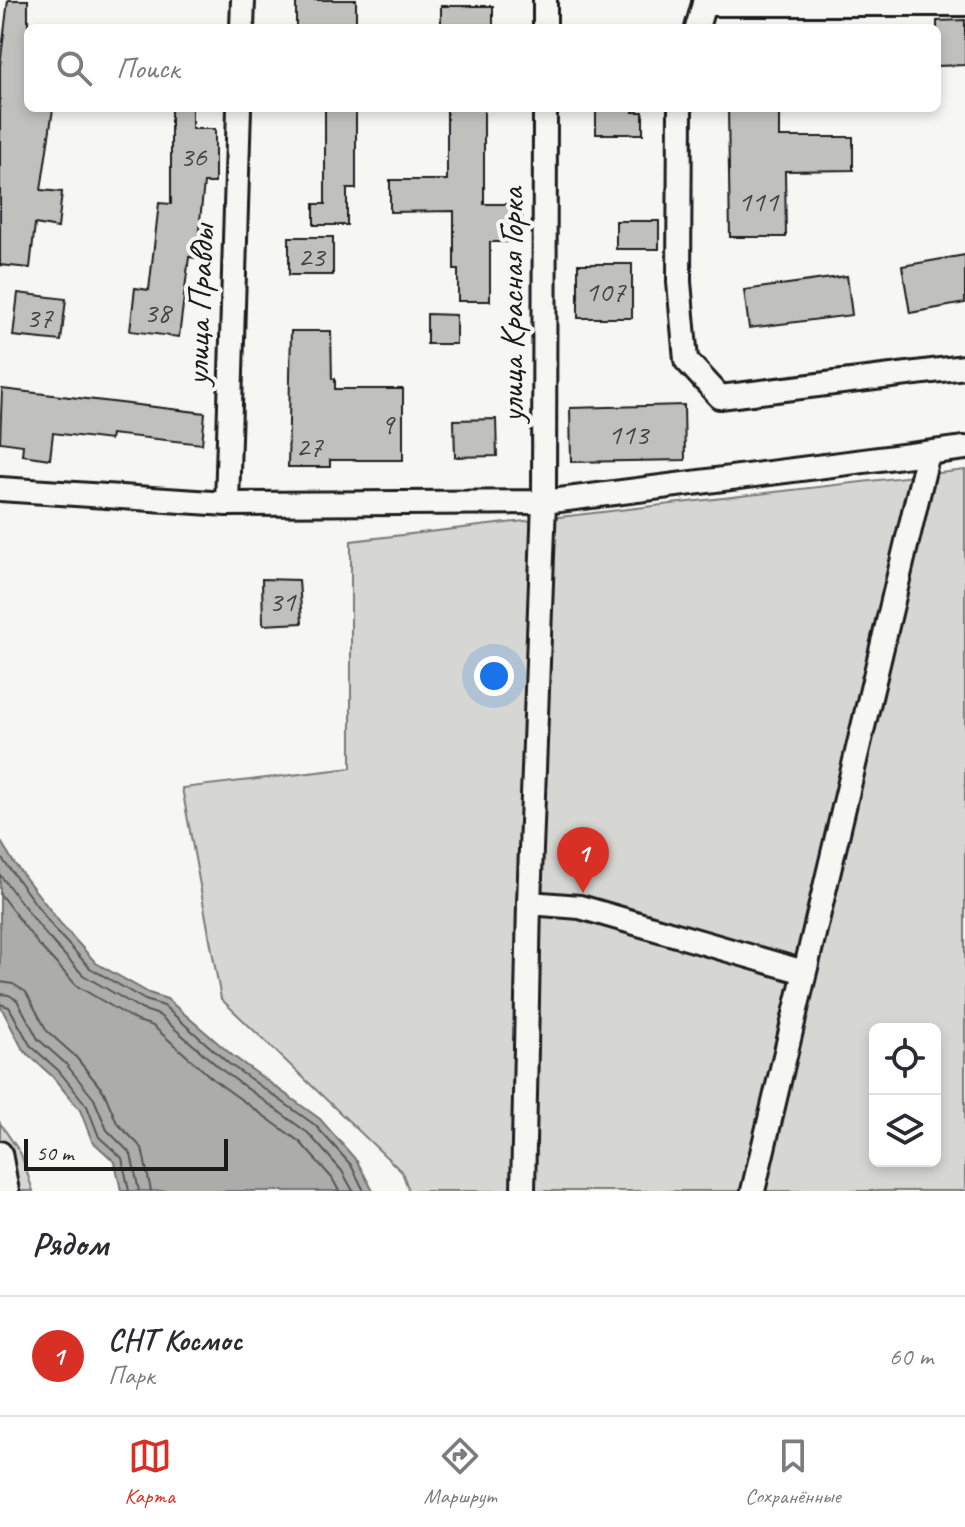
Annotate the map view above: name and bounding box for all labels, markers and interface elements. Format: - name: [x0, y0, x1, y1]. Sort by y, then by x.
- search box: [24, 24, 941, 112]
- icon: search: [52, 46, 96, 90]
- text: Поиск: [116, 49, 179, 87]
- house number: 36: [180, 137, 208, 175]
- house number: 111: [738, 182, 780, 220]
- street label: улица Красная Горка: [490, 185, 533, 424]
- street label: улица Правды: [175, 221, 223, 388]
- house number: 23: [298, 237, 327, 275]
- house number: 107: [585, 272, 627, 310]
- house number: 38: [144, 293, 173, 331]
- house number: 37: [26, 298, 54, 336]
- house number: 9: [380, 405, 396, 443]
- house number: 113: [608, 415, 651, 453]
- house number: 27: [296, 427, 324, 465]
- house number: 31: [269, 582, 297, 620]
- your location: [474, 656, 514, 696]
- pin: 1: [557, 827, 609, 893]
- map controls: [869, 1023, 941, 1167]
- button: locate: [869, 1023, 941, 1095]
- button: layers: [869, 1095, 941, 1167]
- scale bar: [24, 1135, 228, 1171]
- text: 50 m: [36, 1139, 73, 1167]
- text: Рядом: [32, 1222, 108, 1265]
- text: СНТ Космос: [108, 1321, 242, 1359]
- text: 1: [52, 1340, 64, 1373]
- text: 60 m: [889, 1340, 933, 1373]
- text: Парк: [108, 1359, 154, 1392]
- tab: Карта: [124, 1434, 175, 1510]
- tab: Маршрут: [424, 1434, 496, 1510]
- tab: Сохранённые: [745, 1434, 841, 1510]

